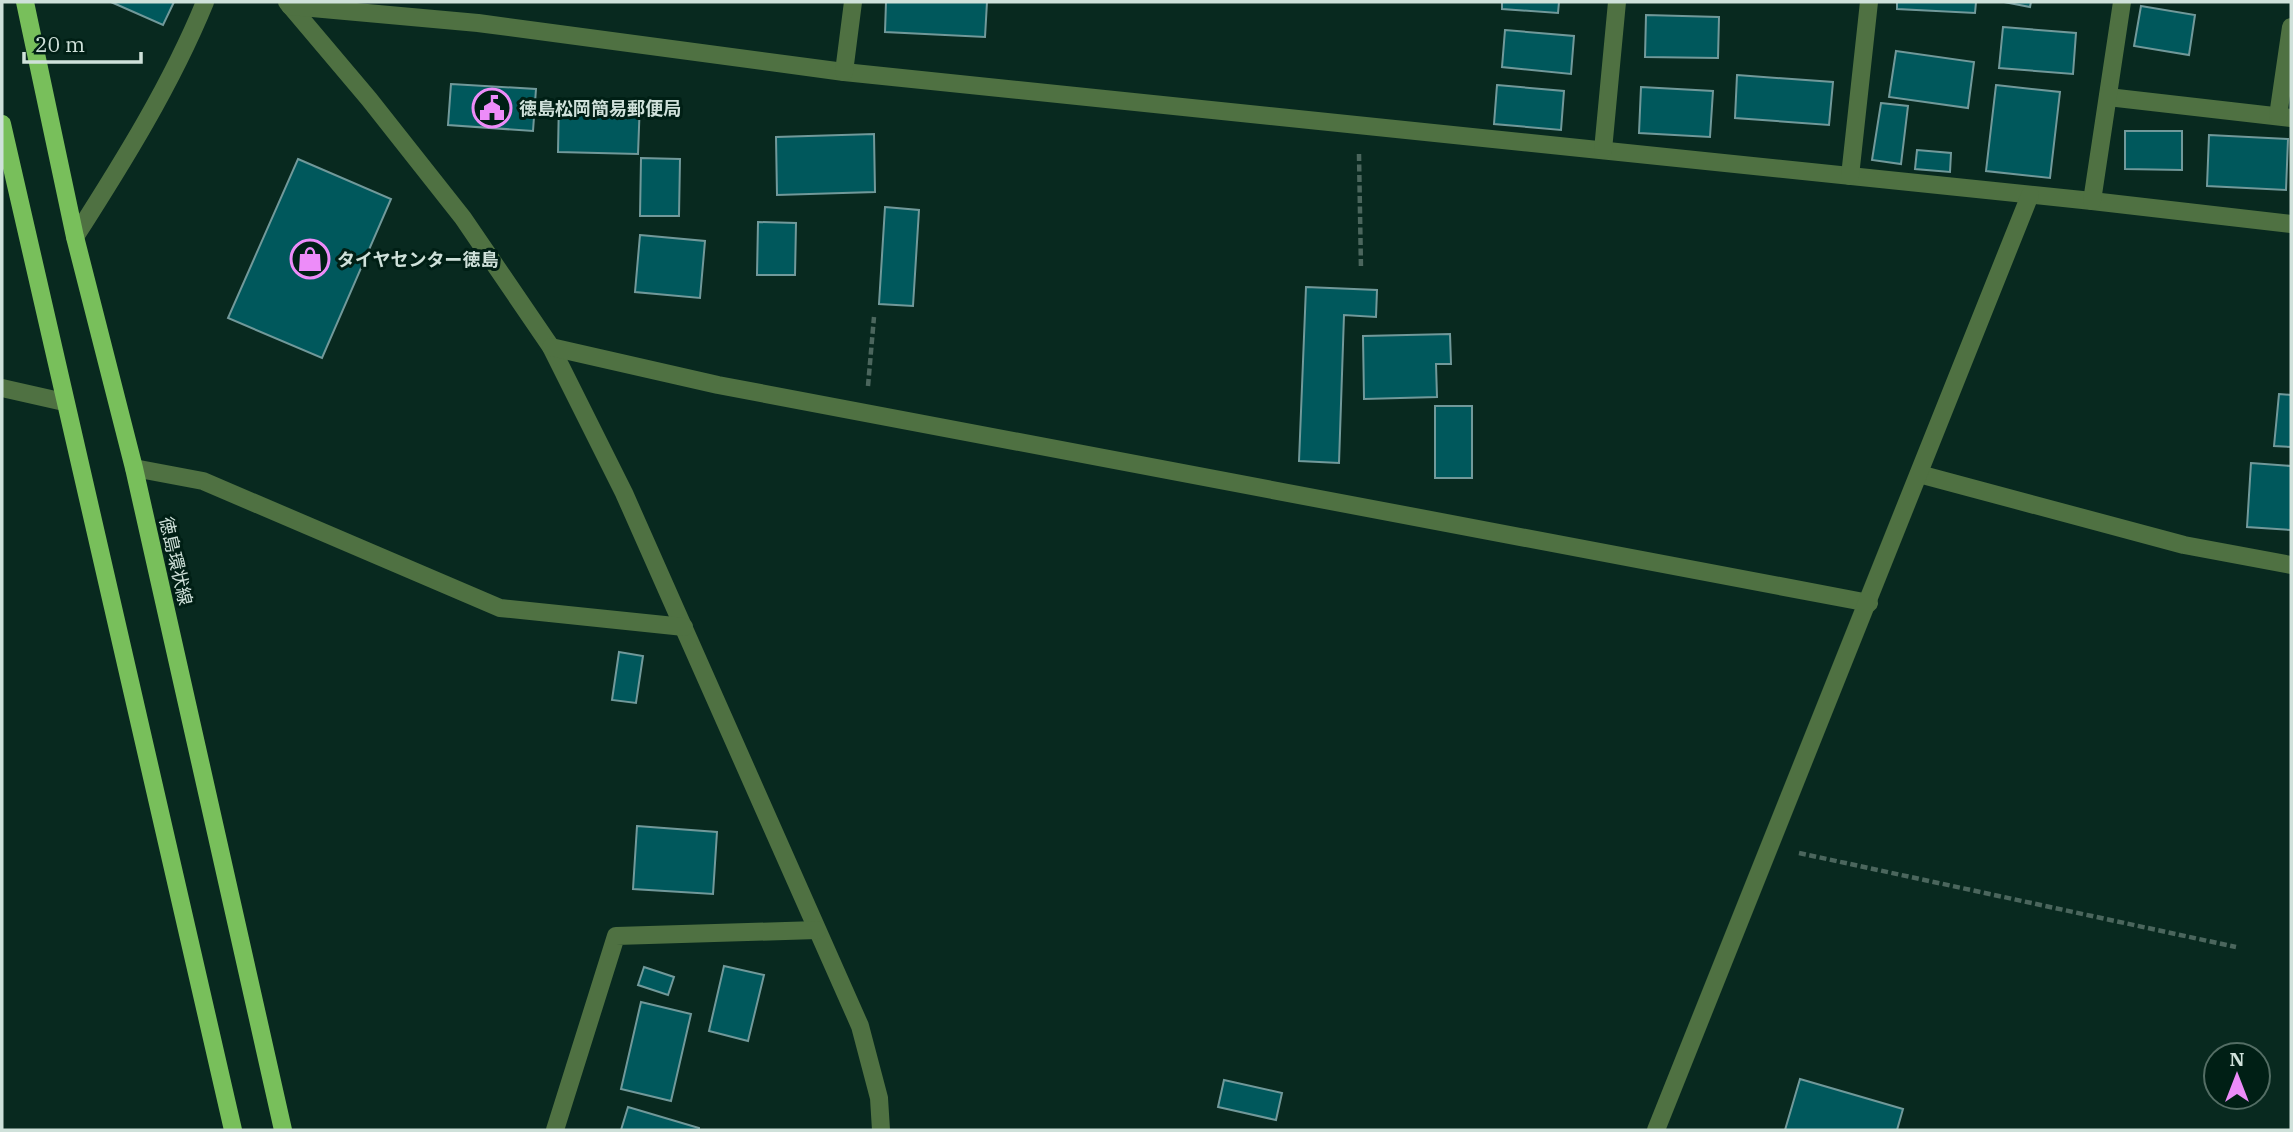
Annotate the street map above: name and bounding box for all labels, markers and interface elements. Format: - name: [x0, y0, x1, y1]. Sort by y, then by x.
- scale bar: [24, 21, 142, 65]
- text: 20 m: [35, 30, 85, 58]
- public building icon: 徳島松岡簡易郵便局: [471, 87, 513, 129]
- place label: 徳島松岡簡易郵便局: [519, 97, 681, 120]
- shop icon: タイヤセンター徳島: [289, 238, 331, 280]
- place label: タイヤセンター徳島: [337, 248, 498, 271]
- street label: 徳島環状線: [155, 515, 197, 607]
- north arrow: [2202, 1041, 2272, 1111]
- text: N: [2229, 1047, 2245, 1071]

